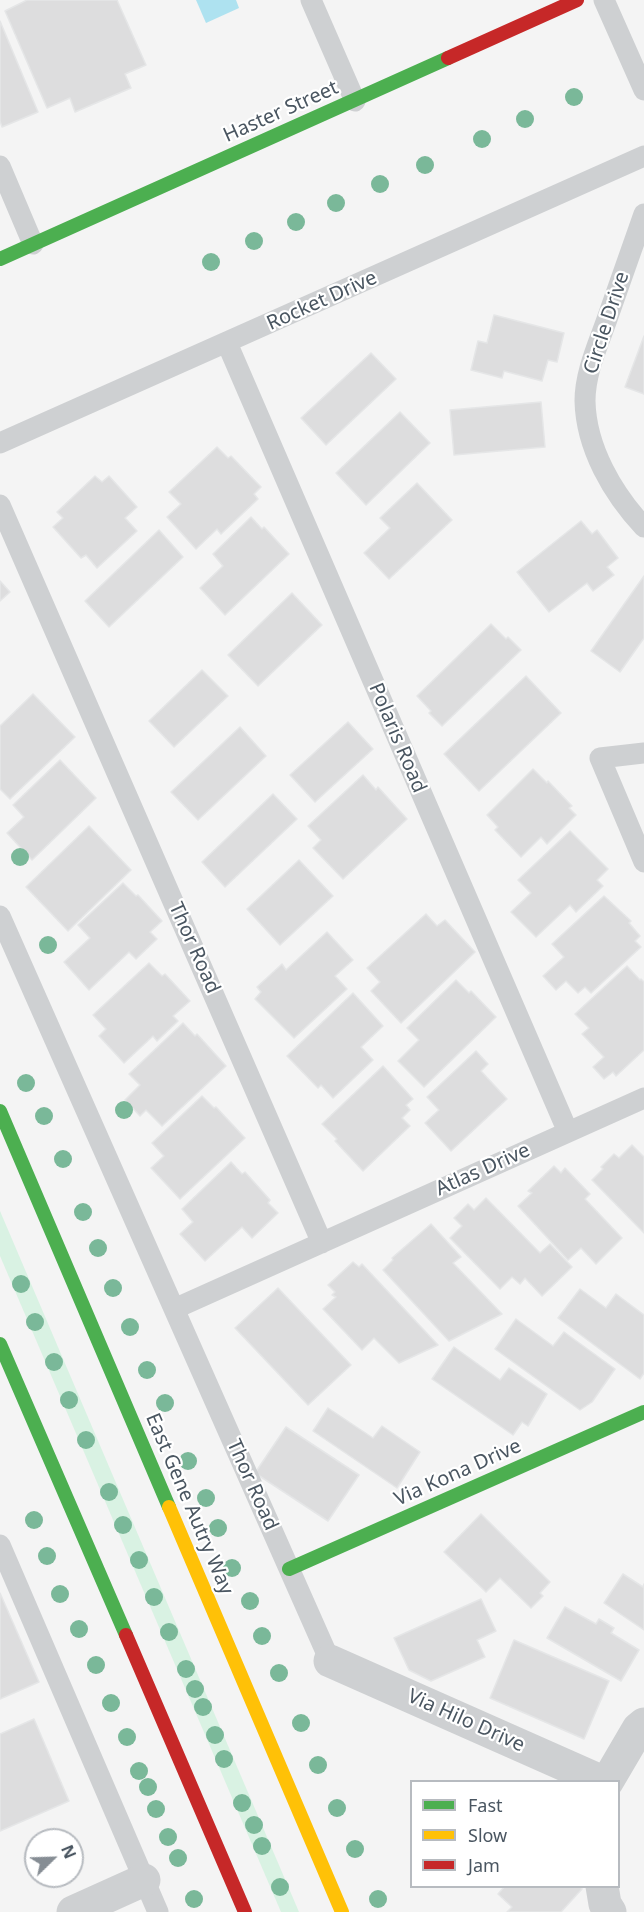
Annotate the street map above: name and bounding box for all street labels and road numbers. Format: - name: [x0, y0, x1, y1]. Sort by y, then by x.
- street label: Haster Street: [220, 76, 342, 148]
- street label: Rocket Drive: [263, 266, 381, 336]
- street label: Circle Drive: [579, 269, 635, 377]
- street label: Polaris Road: [363, 680, 431, 796]
- street label: Thor Road: [163, 899, 225, 997]
- street label: Atlas Drive: [432, 1139, 534, 1201]
- street label: East Gene Autry Way: [140, 1410, 238, 1598]
- street label: Via Kona Drive: [391, 1434, 525, 1512]
- street label: Thor Road: [221, 1436, 283, 1534]
- street label: Via Hilo Drive: [404, 1685, 528, 1757]

